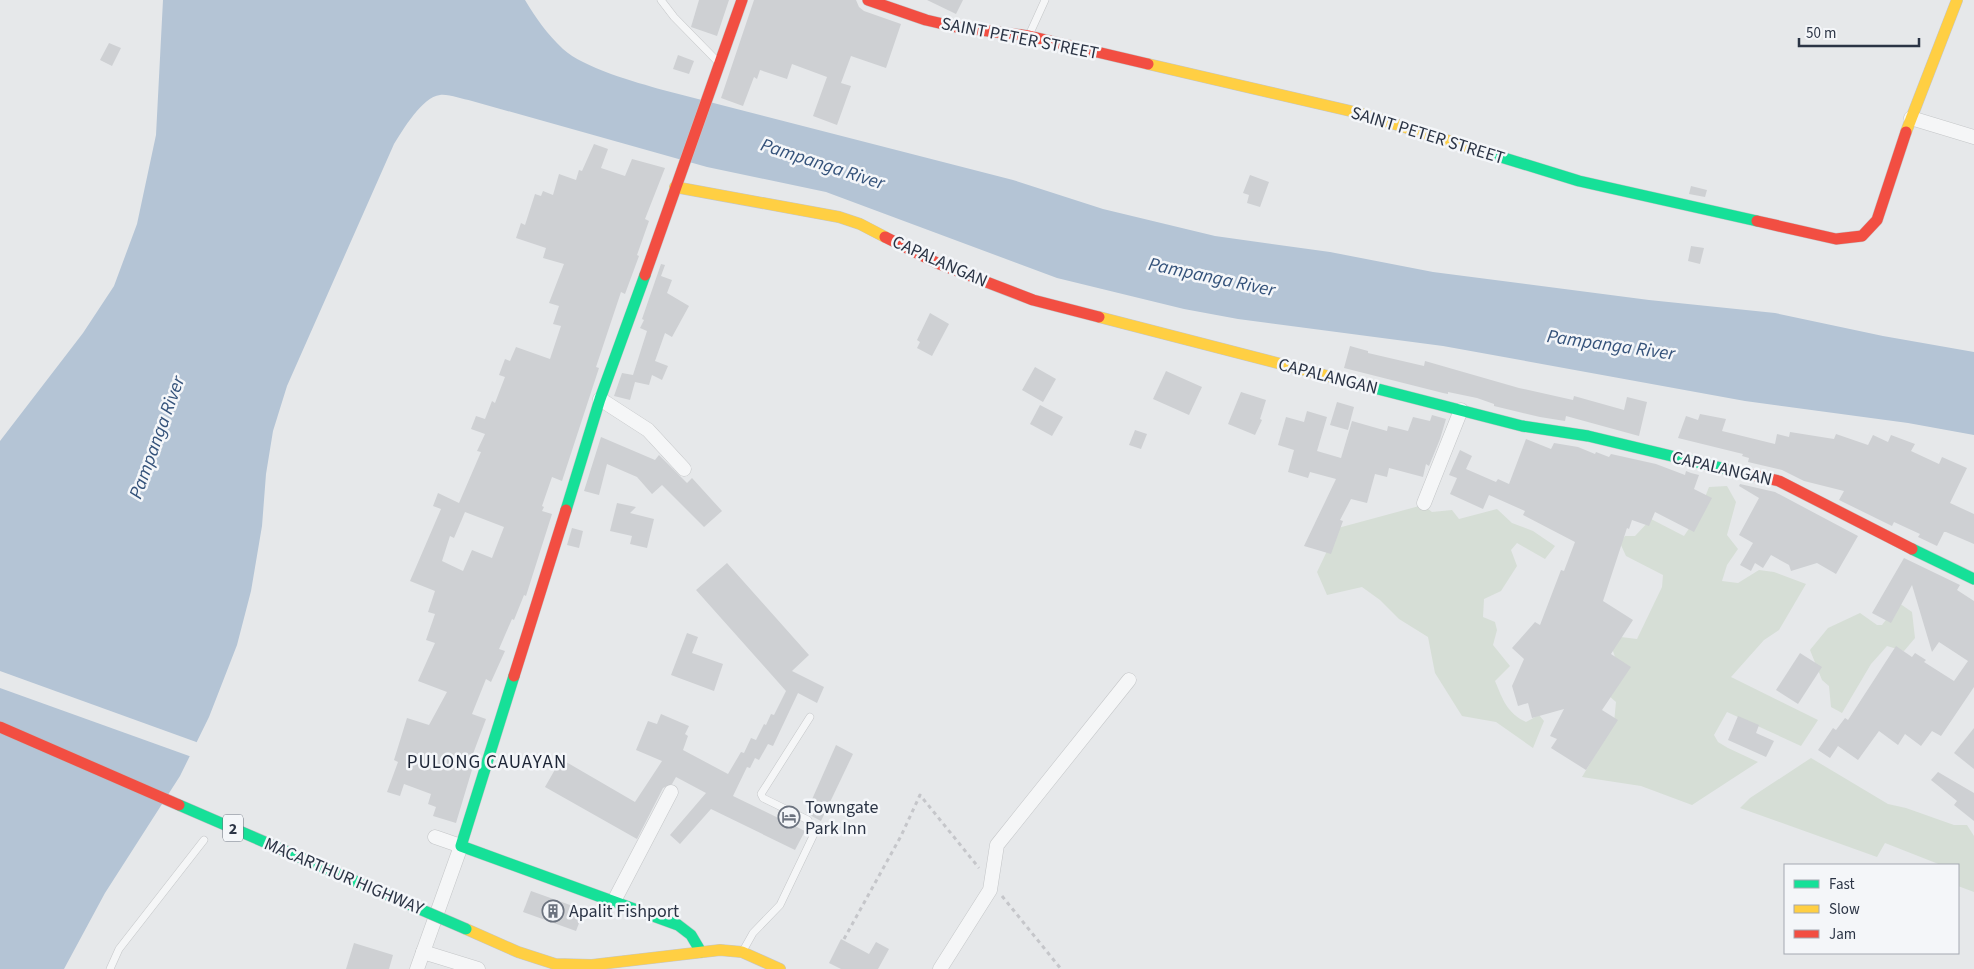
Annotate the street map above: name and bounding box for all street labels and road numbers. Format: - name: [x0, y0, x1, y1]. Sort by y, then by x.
- street label: SAINT PETER STREET: [939, 11, 1101, 66]
- street label: SAINT PETER STREET: [1348, 100, 1508, 171]
- street label: CAPALANGAN: [888, 229, 991, 294]
- street label: CAPALANGAN: [1275, 352, 1380, 401]
- street label: CAPALANGAN: [1669, 445, 1774, 492]
- road number: 2: [223, 814, 243, 841]
- street label: MACARTHUR HIGHWAY: [260, 832, 428, 922]

